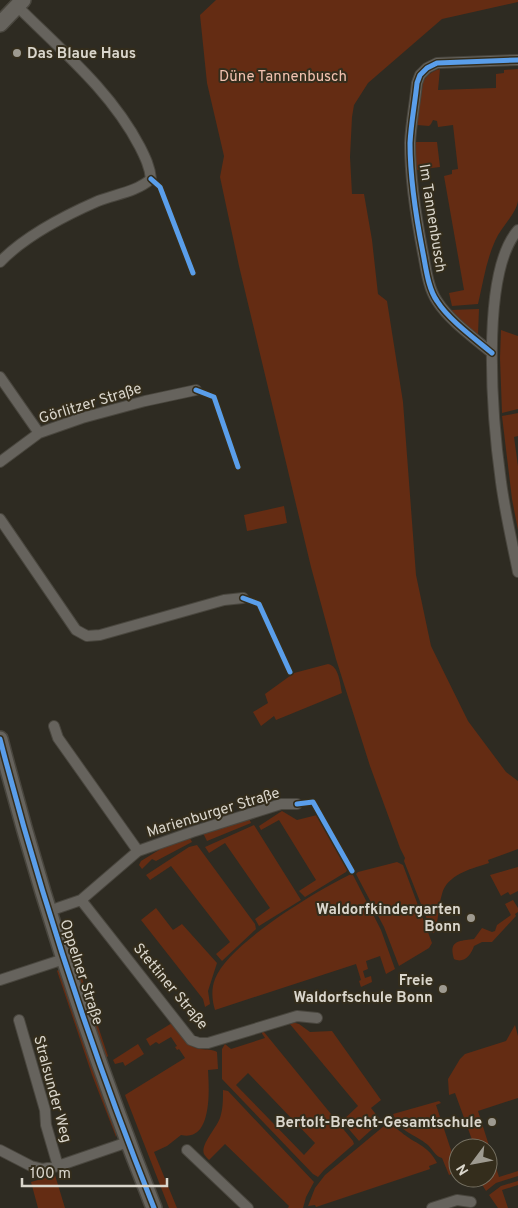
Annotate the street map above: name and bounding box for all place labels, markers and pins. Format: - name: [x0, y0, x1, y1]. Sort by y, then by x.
- place label: Das Blaue Haus: [27, 45, 136, 64]
- marker: Das Blaue Haus: [11, 47, 23, 59]
- place label: Waldorfkindergarten Bonn: [316, 901, 461, 937]
- marker: Waldorfkindergarten Bonn: [465, 912, 477, 924]
- place label: Freie Waldorfschule Bonn: [294, 972, 433, 1008]
- marker: Freie Waldorfschule Bonn: [437, 983, 449, 995]
- place label: Bertolt-Brecht-Gesamtschule: [275, 1114, 482, 1133]
- marker: Bertolt-Brecht-Gesamtschule: [486, 1116, 498, 1128]

